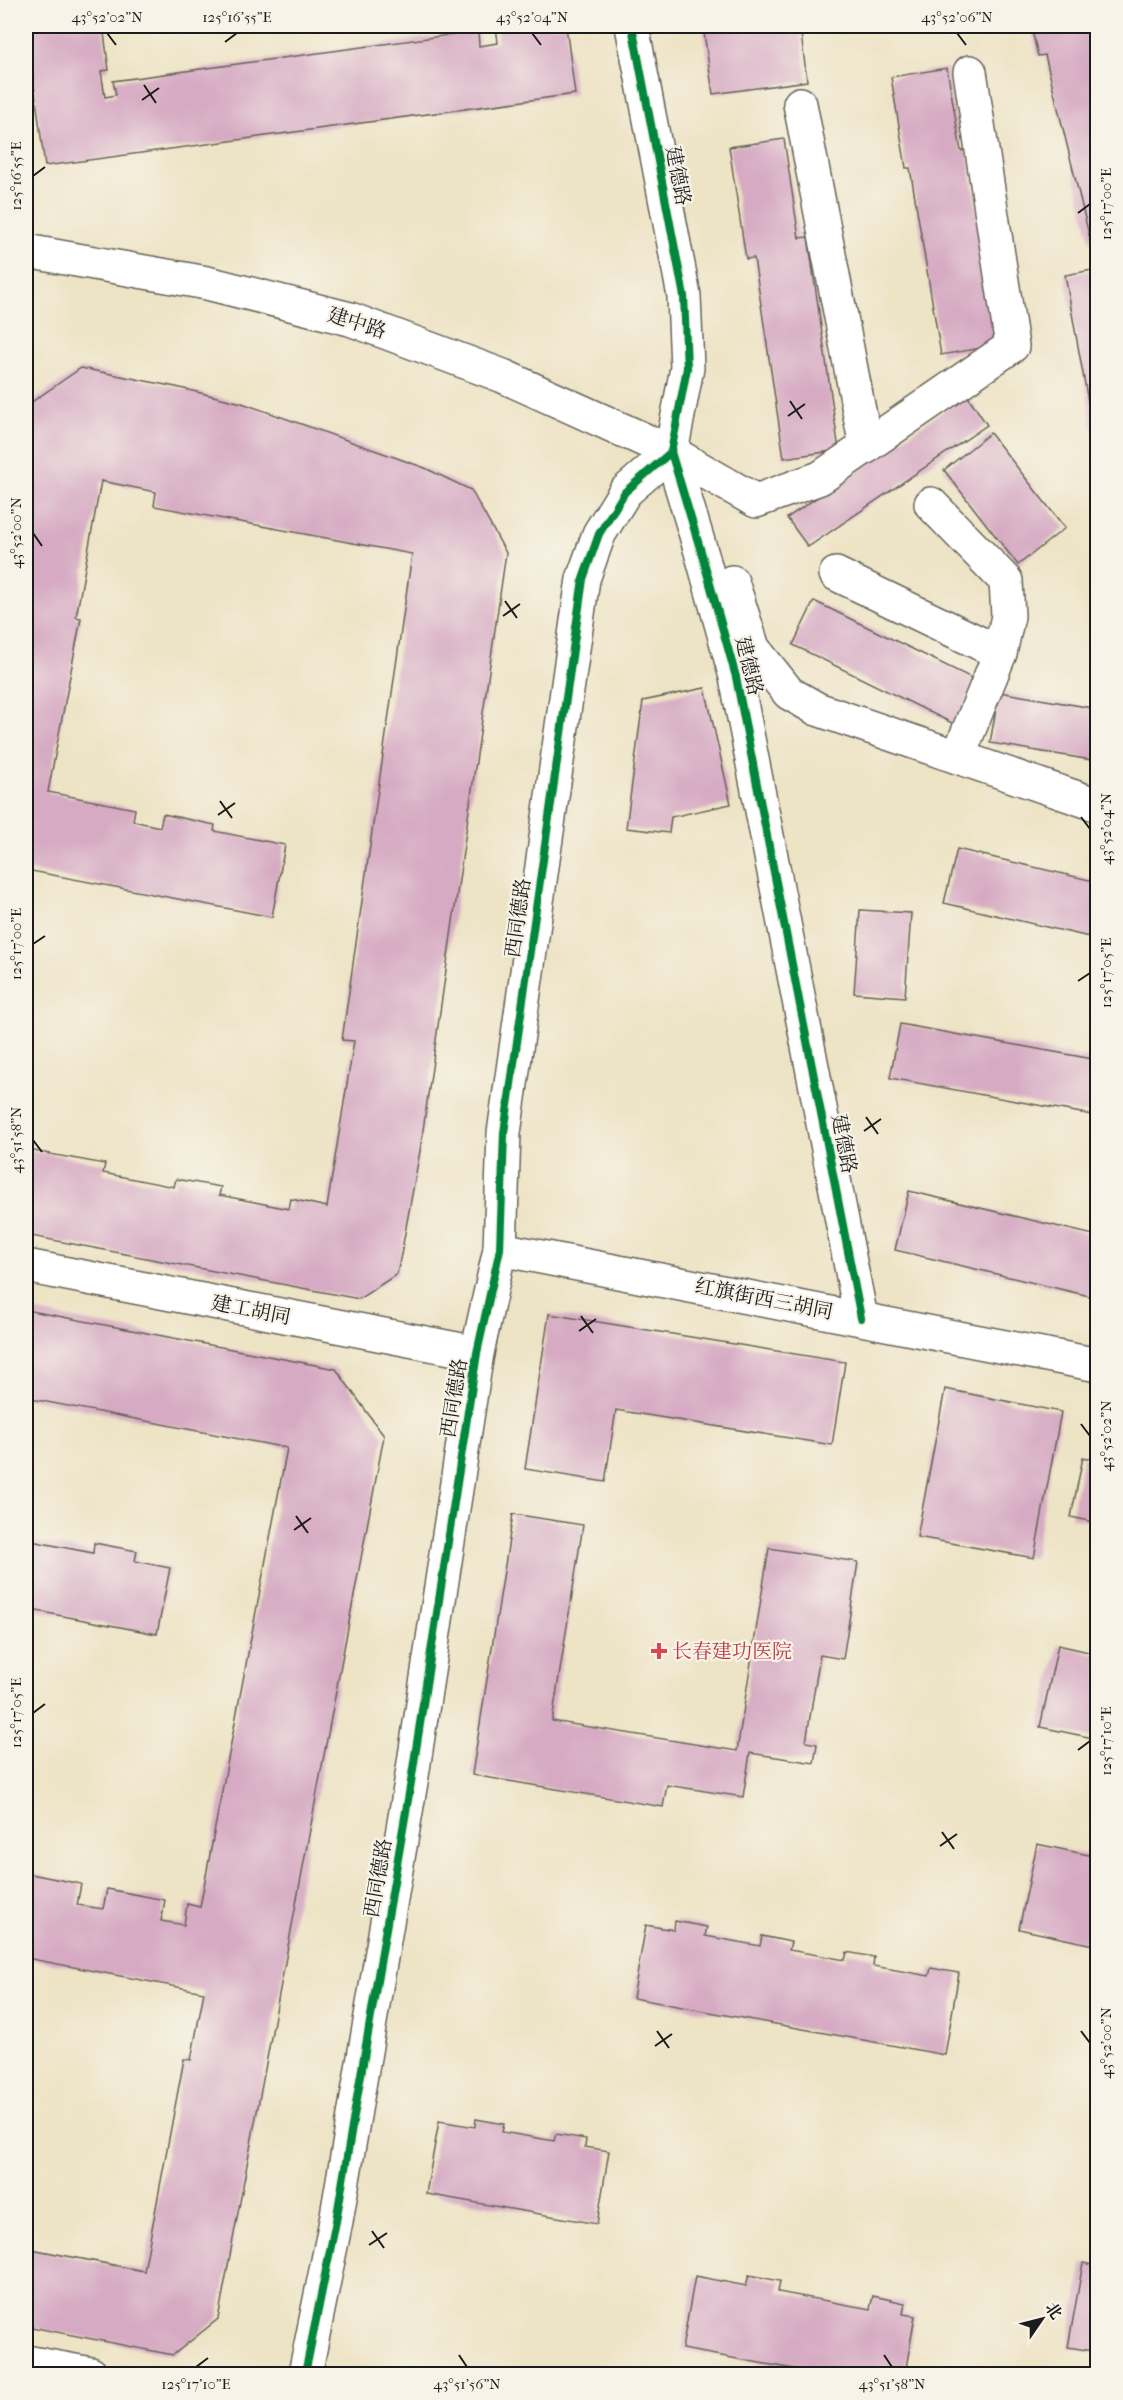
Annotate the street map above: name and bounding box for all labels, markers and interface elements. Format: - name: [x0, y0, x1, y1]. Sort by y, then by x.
- text: 43°52'02"N: [71, 8, 143, 26]
- text: 125°16'55"E: [202, 8, 272, 26]
- text: 43°52'04"N: [496, 8, 569, 26]
- text: 43°52'06"N: [921, 8, 993, 26]
- text: 125°16'55"E: [7, 141, 25, 211]
- street label: 建德路: [661, 144, 695, 208]
- text: 125°17'00"E: [1097, 168, 1115, 240]
- street label: 建中路: [325, 303, 389, 343]
- text: 43°52'00"N: [7, 497, 25, 569]
- street label: 建德路: [731, 634, 767, 698]
- text: 43°52'04"N: [1097, 792, 1115, 865]
- street label: 西同德路: [501, 877, 535, 959]
- text: 125°17'00"E: [7, 908, 25, 980]
- text: 125°17'05"E: [1097, 938, 1115, 1008]
- text: 43°51'58"N: [7, 1106, 25, 1173]
- street label: 建德路: [827, 1112, 861, 1176]
- street label: 红旗街西三胡同: [693, 1274, 835, 1324]
- street label: 建工胡同: [210, 1291, 292, 1329]
- street label: 西同德路: [436, 1357, 472, 1439]
- text: 43°52'02"N: [1097, 1400, 1115, 1472]
- place label: 长春建功医院: [672, 1640, 792, 1663]
- marker: 长春建功医院: [650, 1642, 668, 1660]
- text: 125°17'05"E: [7, 1678, 25, 1748]
- text: 125°17'10"E: [1097, 1706, 1115, 1776]
- street label: 西同德路: [360, 1837, 396, 1919]
- text: 43°52'00"N: [1097, 2007, 1115, 2079]
- north arrow: [1012, 2289, 1072, 2349]
- text: 北: [1042, 2299, 1066, 2323]
- text: 125°17'10"E: [161, 2375, 231, 2393]
- text: 43°51'56"N: [433, 2375, 501, 2393]
- text: 43°51'58"N: [859, 2375, 926, 2393]

